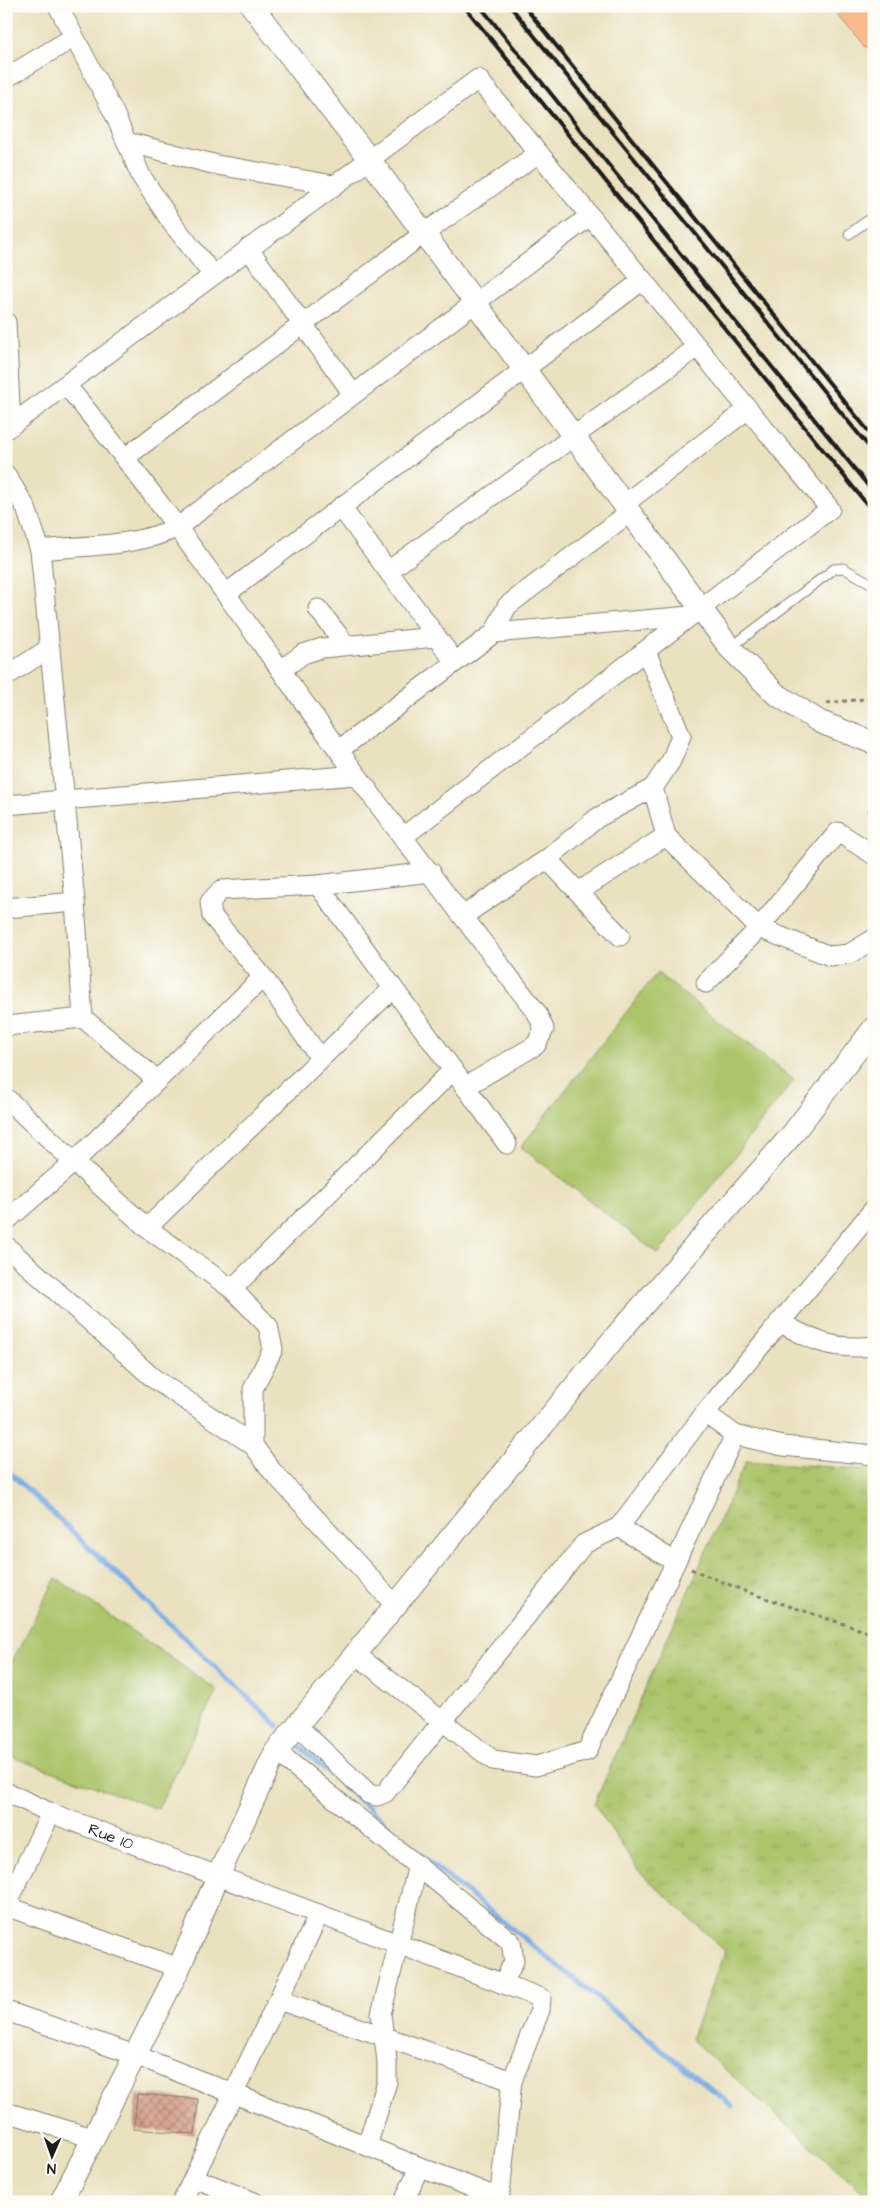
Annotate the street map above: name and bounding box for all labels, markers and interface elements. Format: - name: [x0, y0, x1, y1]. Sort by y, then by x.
- street label: Rue 10: [85, 1818, 137, 1855]
- north arrow: [28, 2130, 78, 2180]
- text: N: [47, 2158, 56, 2178]

